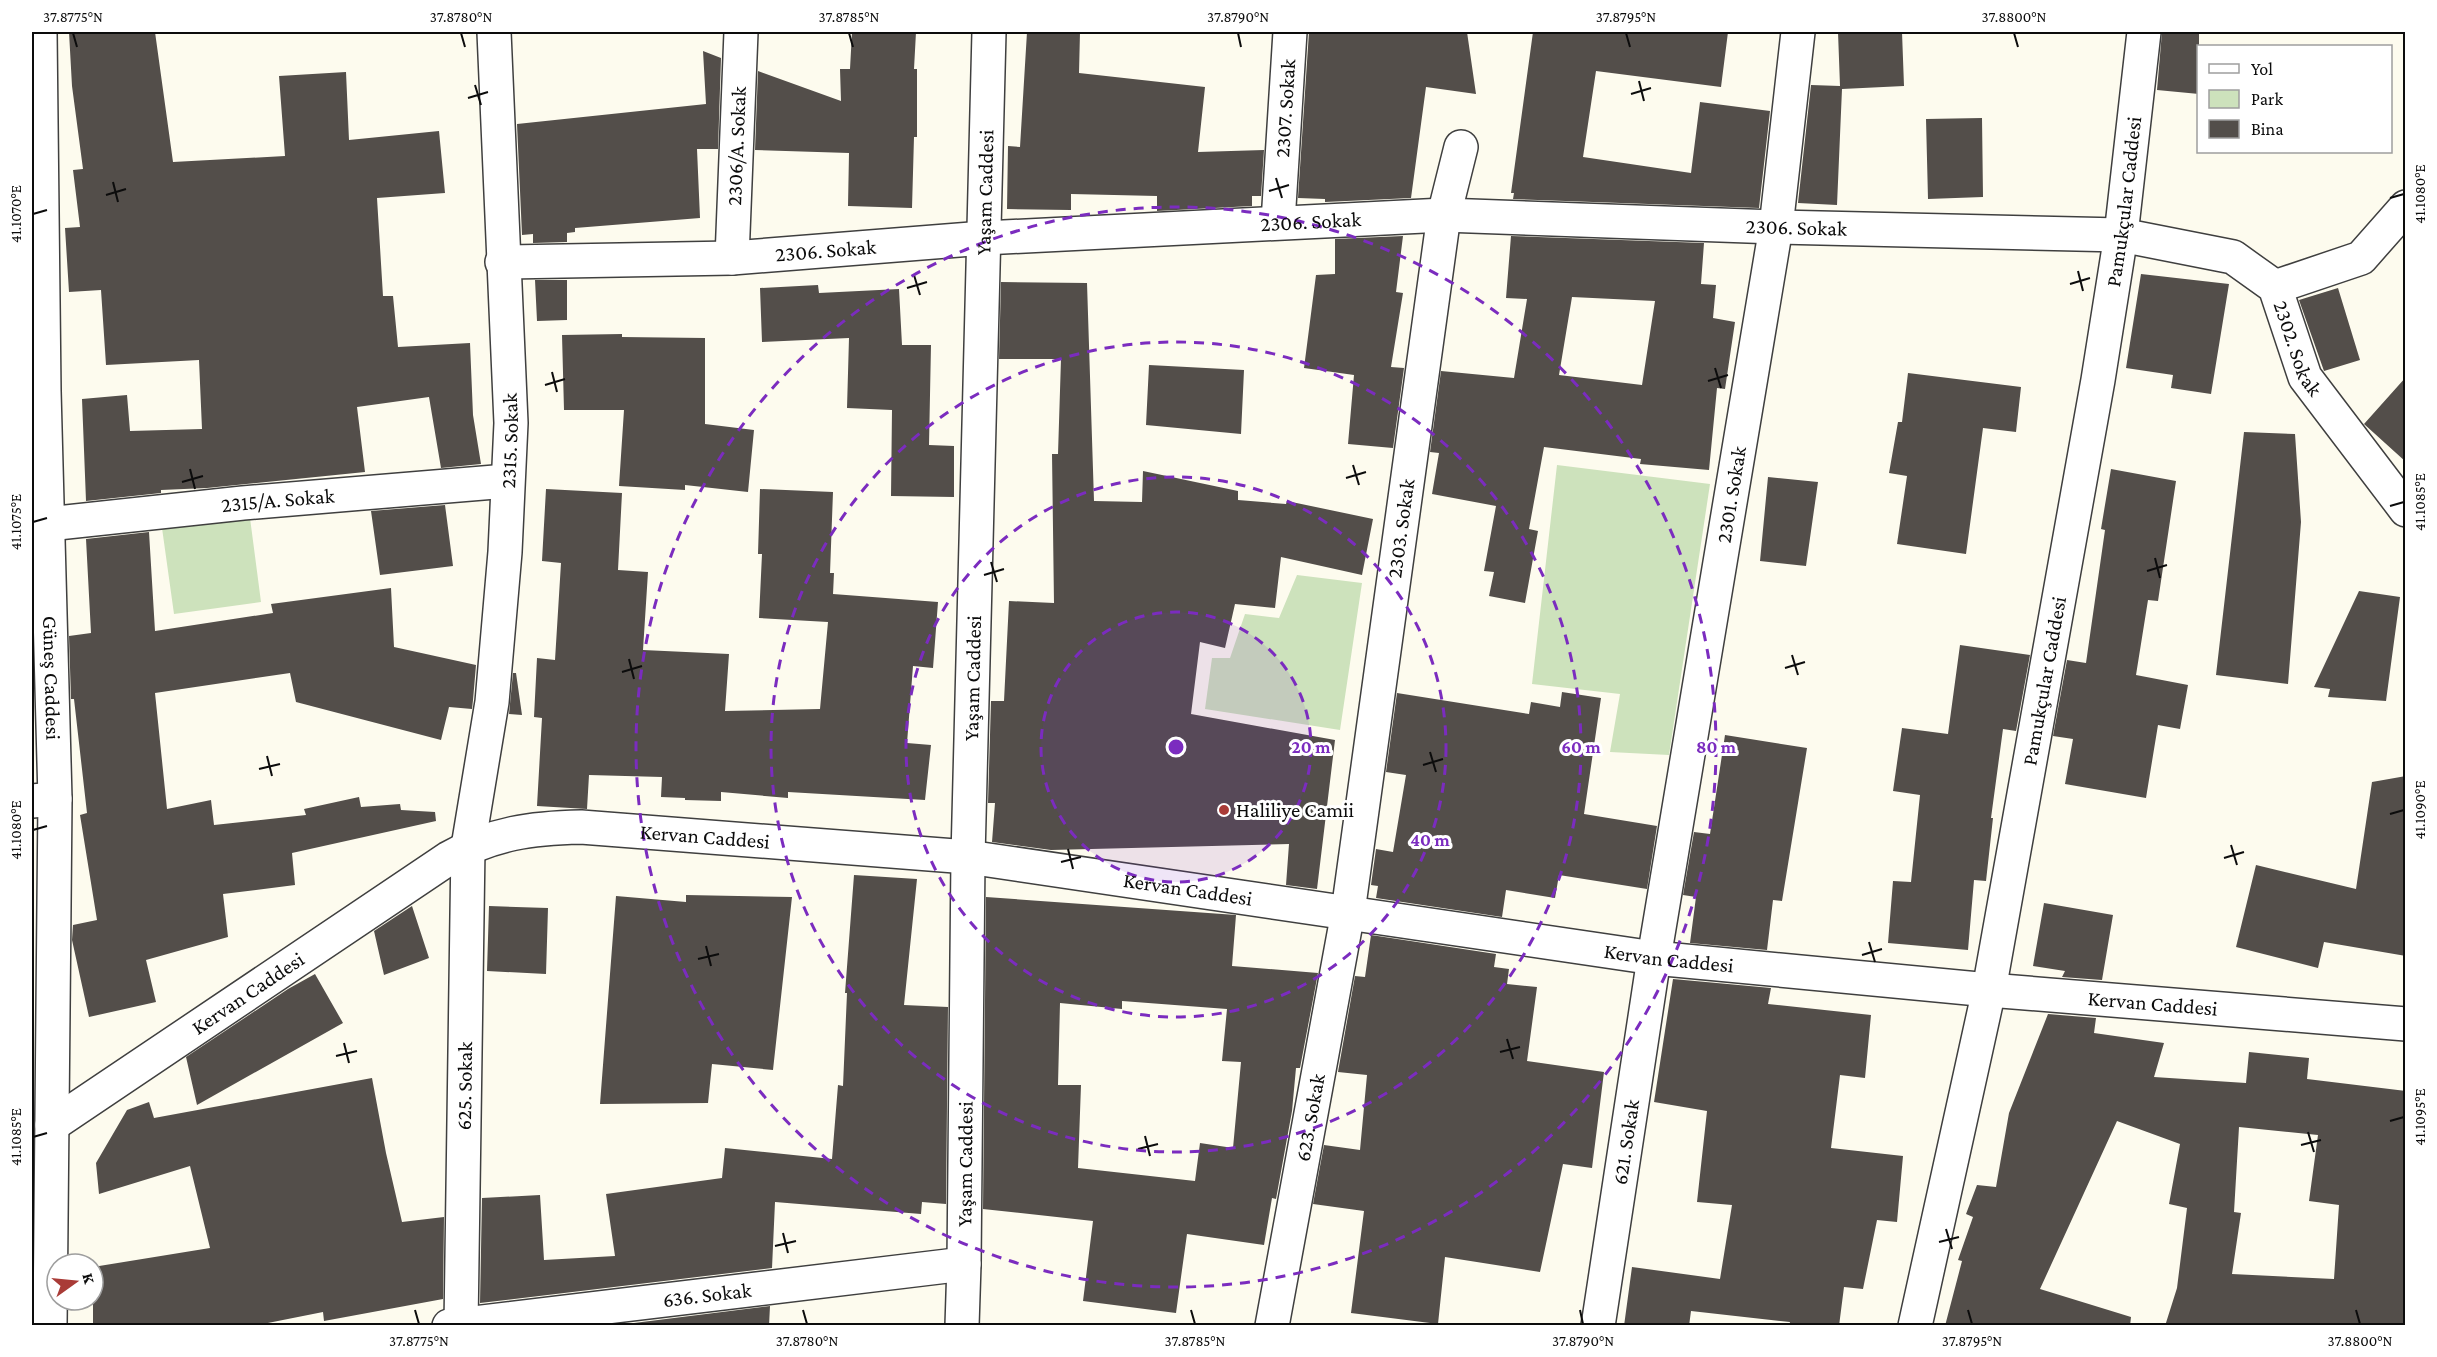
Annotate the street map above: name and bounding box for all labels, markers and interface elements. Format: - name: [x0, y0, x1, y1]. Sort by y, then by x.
- text: 37.8775°N: [43, 9, 103, 25]
- text: 37.8780°N: [430, 9, 492, 25]
- text: 37.8785°N: [819, 9, 880, 25]
- text: 37.8790°N: [1207, 9, 1269, 25]
- text: 37.8795°N: [1596, 9, 1656, 25]
- text: 37.8800°N: [1982, 9, 2047, 25]
- legend: [2197, 45, 2392, 153]
- street label: 2307. Sokak: [1270, 58, 1300, 158]
- text: Yol: [2251, 59, 2273, 79]
- street label: 2306/A. Sokak: [722, 86, 751, 206]
- text: Park: [2251, 89, 2283, 109]
- street label: Pamukçular Caddesi: [2101, 115, 2146, 289]
- text: Bina: [2251, 119, 2284, 139]
- street label: Yaşam Caddesi: [971, 129, 999, 255]
- text: 41.1080°E: [2412, 164, 2428, 224]
- text: 41.1070°E: [8, 185, 24, 243]
- street label: 2306. Sokak: [1260, 207, 1362, 236]
- street label: 2306. Sokak: [1745, 214, 1847, 241]
- street label: 2306. Sokak: [774, 235, 877, 267]
- street label: 2302. Sokak: [2268, 298, 2327, 401]
- street label: 2315. Sokak: [496, 393, 523, 489]
- street label: 2301. Sokak: [1711, 445, 1751, 545]
- text: 41.1085°E: [2412, 473, 2428, 531]
- street label: 2303. Sokak: [1382, 477, 1420, 580]
- street label: 2315/A. Sokak: [220, 483, 335, 517]
- text: 41.1075°E: [8, 494, 24, 550]
- street label: Pamukçular Caddesi: [2017, 594, 2071, 768]
- street label: Güneş Caddesi: [38, 615, 65, 741]
- street label: Yaşam Caddesi: [959, 615, 986, 741]
- centre of rings: [1166, 737, 1186, 757]
- text: 20 m: [1292, 737, 1331, 757]
- text: 60 m: [1561, 737, 1601, 757]
- text: 80 m: [1696, 737, 1737, 757]
- text: 41.1090°E: [2412, 780, 2428, 840]
- place label: Haliliye Camii: [1236, 798, 1355, 822]
- text: 41.1080°E: [8, 800, 24, 860]
- marker: Haliliye Camii: [1217, 803, 1231, 817]
- street label: Kervan Caddesi: [639, 820, 771, 854]
- text: 40 m: [1410, 830, 1450, 850]
- street label: Kervan Caddesi: [1122, 868, 1254, 911]
- street label: Kervan Caddesi: [1603, 939, 1735, 978]
- street label: Kervan Caddesi: [187, 947, 309, 1040]
- street label: Kervan Caddesi: [2087, 986, 2219, 1021]
- street label: 625. Sokak: [452, 1042, 477, 1131]
- street label: 623. Sokak: [1290, 1072, 1330, 1163]
- text: 41.1095°E: [2412, 1088, 2428, 1146]
- street label: 621. Sokak: [1608, 1098, 1644, 1186]
- street label: Yaşam Caddesi: [952, 1101, 978, 1227]
- text: 41.1085°E: [8, 1108, 24, 1166]
- north arrow: [45, 1252, 105, 1312]
- text: K: [79, 1271, 99, 1286]
- street label: 636. Sokak: [661, 1278, 753, 1312]
- text: 37.8775°N: [389, 1333, 449, 1349]
- text: 37.8780°N: [776, 1333, 838, 1349]
- text: 37.8785°N: [1165, 1333, 1226, 1349]
- text: 37.8790°N: [1552, 1333, 1614, 1349]
- text: 37.8795°N: [1942, 1333, 2002, 1349]
- text: 37.8800°N: [2328, 1333, 2393, 1349]

